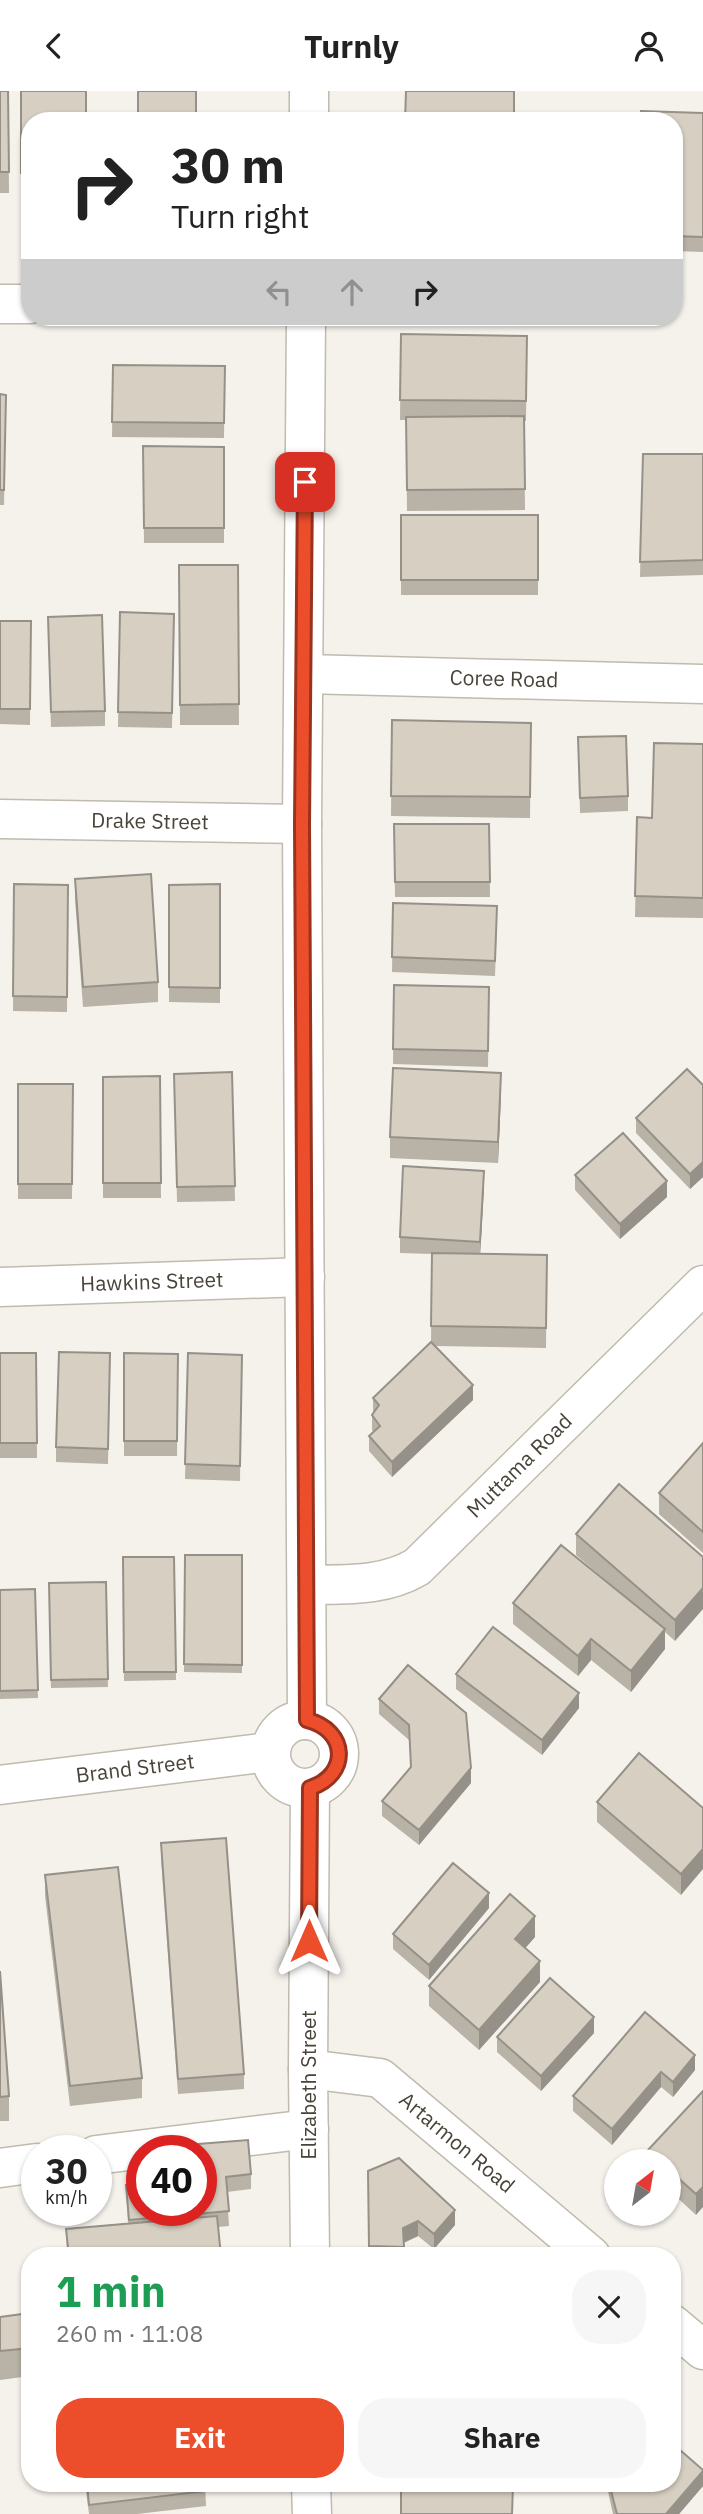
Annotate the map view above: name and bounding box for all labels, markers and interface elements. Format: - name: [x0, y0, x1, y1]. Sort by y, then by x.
- text: Turnly: [304, 25, 399, 67]
- icon: back: [35, 27, 73, 65]
- icon: person: [630, 27, 668, 65]
- text: 30 m: [171, 133, 285, 196]
- icon: right: [56, 140, 147, 231]
- text: Turn right: [171, 195, 309, 237]
- icon: left: [260, 273, 298, 311]
- icon: ahead: [333, 273, 371, 311]
- icon: right: [406, 273, 444, 311]
- pin: [275, 452, 335, 512]
- icon: arrive: [286, 463, 324, 501]
- street label: Coree Road: [449, 663, 559, 693]
- street label: Drake Street: [91, 806, 209, 835]
- street label: Hawkins Street: [80, 1265, 224, 1297]
- street label: Muttama Road: [460, 1407, 578, 1523]
- street label: Brand Street: [74, 1746, 196, 1789]
- position arrow: [272, 1904, 346, 1978]
- street label: Elizabeth Street: [294, 2010, 322, 2160]
- street label: Artarmon Road: [394, 2085, 521, 2199]
- speed limit sign: 40: [126, 2135, 217, 2226]
- text: 30: [45, 2148, 88, 2194]
- north arrow: [604, 2149, 681, 2226]
- map controls: [604, 2149, 681, 2226]
- text: km/h: [45, 2186, 88, 2209]
- text: 1 min: [56, 2264, 166, 2319]
- button: close: [572, 2270, 646, 2344]
- text: 260 m · 11:08: [56, 2318, 203, 2348]
- button: Exit: [56, 2398, 344, 2478]
- button: Share: [358, 2398, 646, 2478]

